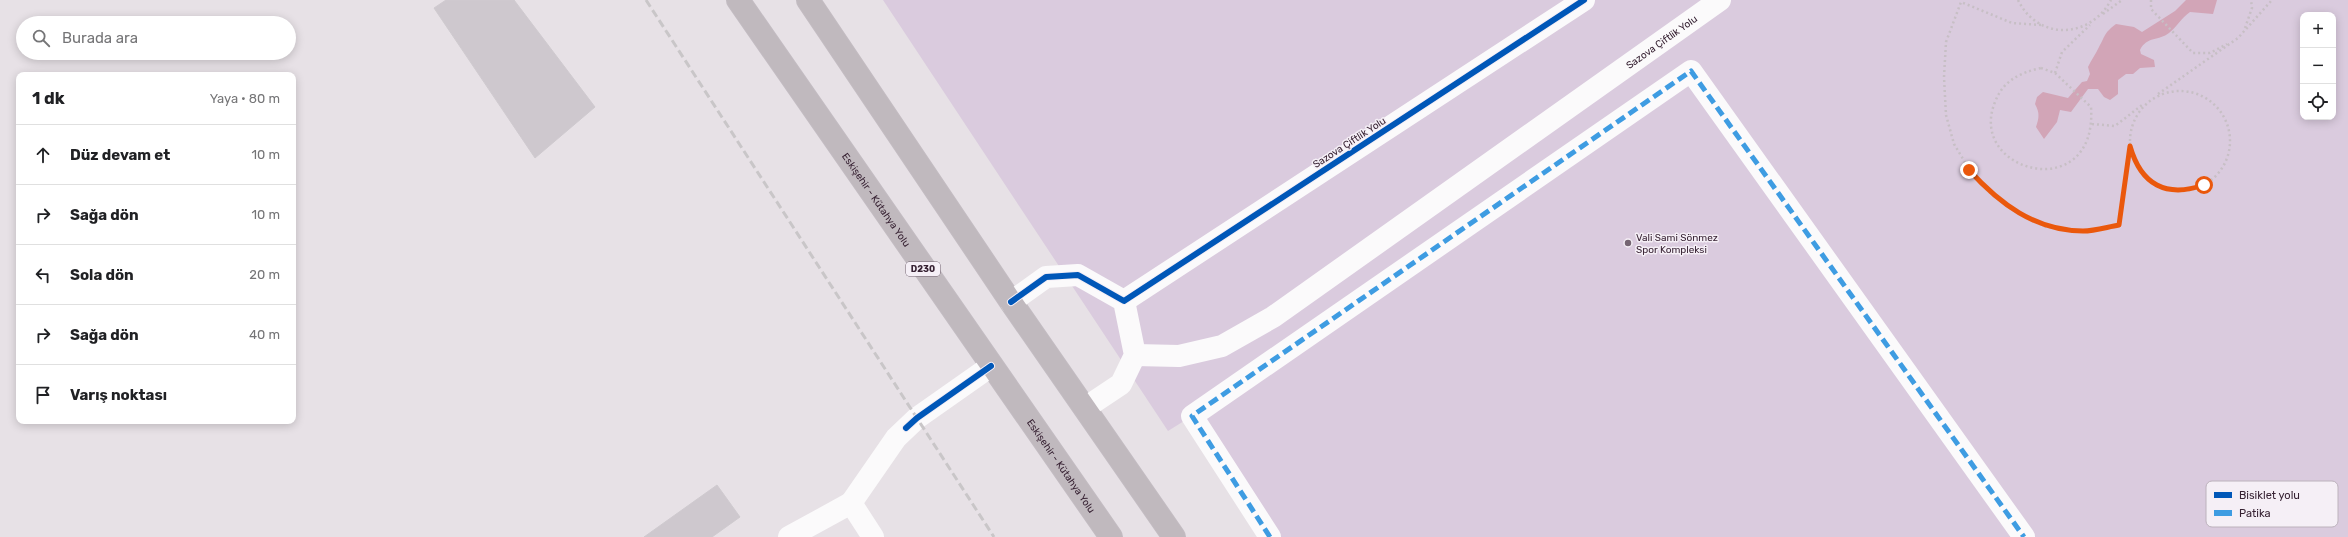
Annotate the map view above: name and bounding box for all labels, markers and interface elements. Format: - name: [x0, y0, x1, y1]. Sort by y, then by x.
- map controls: [2300, 12, 2336, 120]
- button: +: [2300, 12, 2336, 48]
- street label: Sazova Çiftlik Yolu: [1624, 13, 1700, 72]
- search box: [16, 16, 296, 60]
- icon: search: [30, 27, 52, 49]
- text: Burada ara: [62, 29, 138, 47]
- button: −: [2300, 48, 2336, 84]
- button: locate: [2300, 84, 2336, 120]
- text: 1 dk: [32, 88, 65, 108]
- text: Yaya · 80 m: [210, 91, 280, 106]
- street label: Sazova Çiftlik Yolu: [1311, 115, 1388, 171]
- icon: ahead: [32, 144, 54, 166]
- text: Düz devam et: [70, 146, 170, 164]
- text: 10 m: [251, 147, 280, 162]
- street label: Eskişehir - Kütahya Yolu: [839, 151, 913, 249]
- route end: [1960, 161, 1978, 179]
- route start: [2195, 176, 2213, 194]
- icon: right: [32, 204, 54, 226]
- text: Sağa dön: [70, 206, 139, 224]
- text: 10 m: [251, 207, 280, 222]
- place label: Vali Sami Sönmez Spor Kompleksi: [1636, 232, 1718, 256]
- marker: Vali Sami Sönmez Spor Kompleksi: [1623, 238, 1633, 248]
- road number: D230: [906, 262, 940, 276]
- icon: left: [32, 264, 54, 286]
- text: Sola dön: [70, 266, 134, 284]
- text: 20 m: [249, 267, 280, 282]
- icon: right: [32, 324, 54, 346]
- text: Sağa dön: [70, 326, 139, 344]
- text: 40 m: [249, 327, 280, 342]
- icon: arrive: [32, 384, 54, 406]
- text: Varış noktası: [70, 386, 167, 404]
- street label: Eskişehir - Kütahya Yolu: [1024, 417, 1097, 515]
- legend: [2206, 481, 2338, 527]
- text: Bisiklet yolu: [2239, 489, 2300, 502]
- text: Patika: [2239, 507, 2271, 520]

